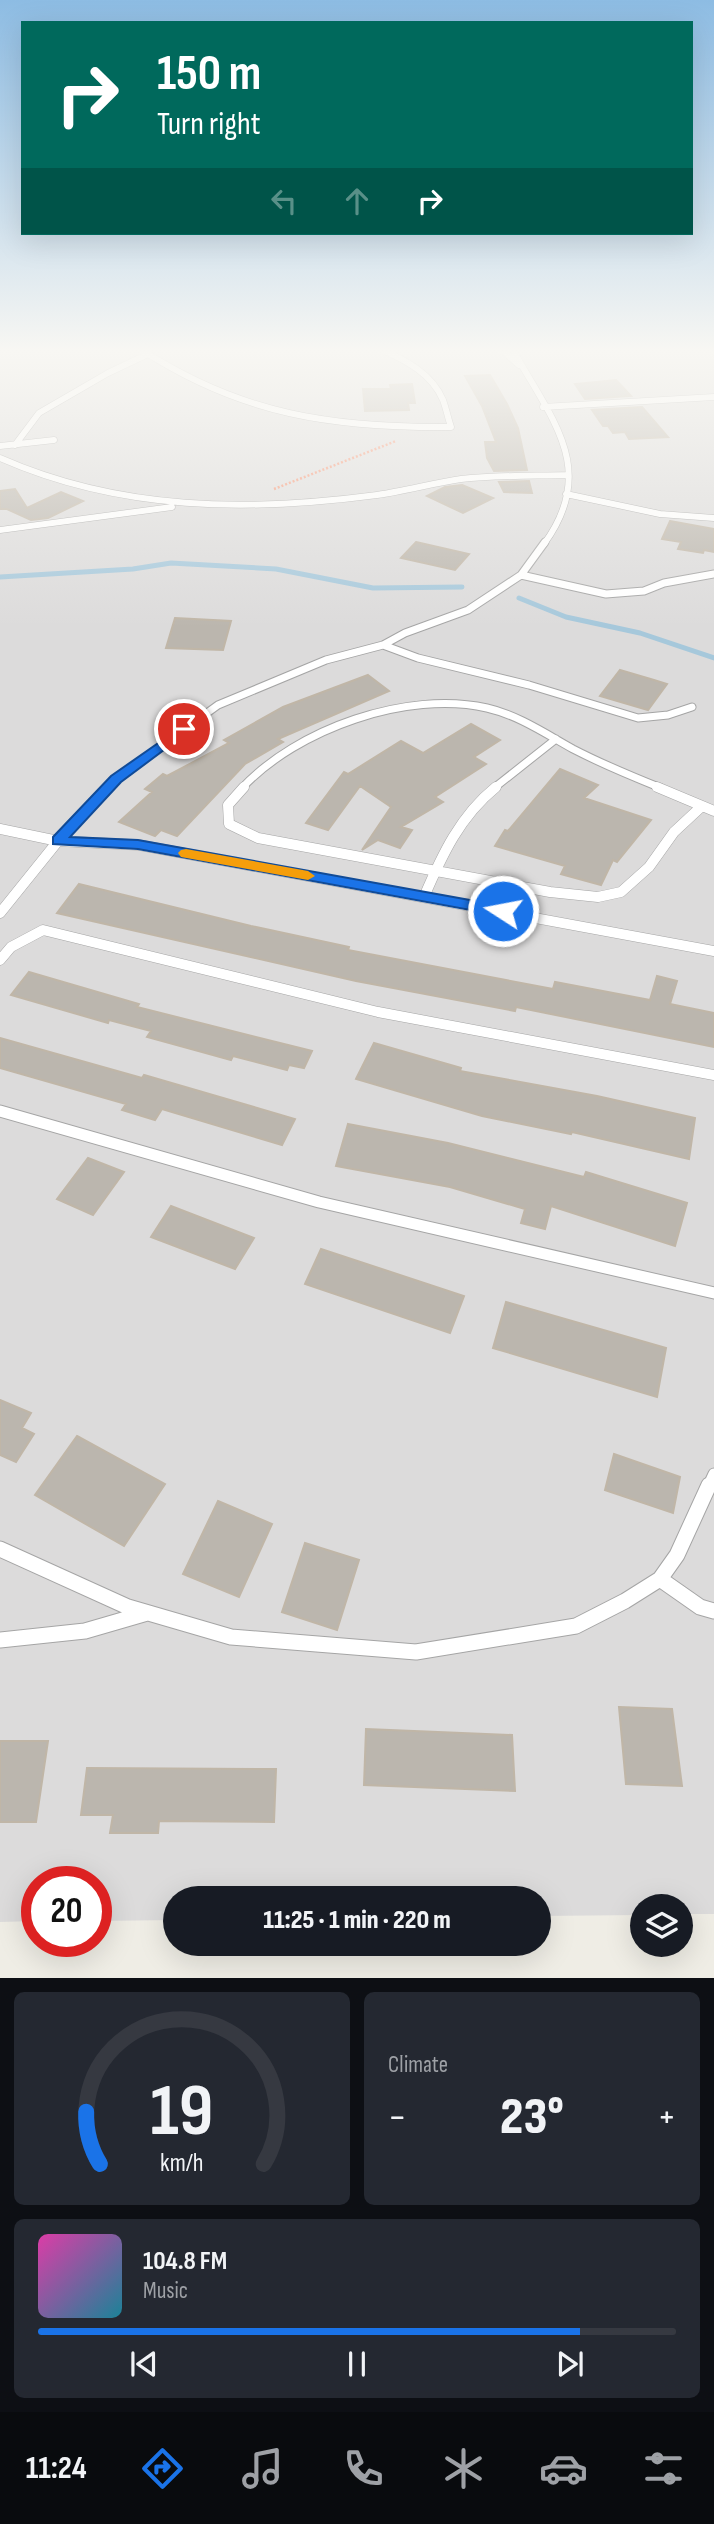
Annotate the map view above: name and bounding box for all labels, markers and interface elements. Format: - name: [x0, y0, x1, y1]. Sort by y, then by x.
- text: 150 m: [157, 45, 261, 104]
- icon: right: [42, 49, 133, 140]
- text: Turn right: [157, 105, 261, 144]
- icon: left: [265, 182, 303, 220]
- icon: ahead: [338, 182, 376, 220]
- icon: right: [411, 182, 449, 220]
- pin: [154, 699, 214, 759]
- icon: arrive: [165, 710, 203, 748]
- position arrow: [466, 874, 540, 948]
- speed limit sign: 20: [21, 1866, 112, 1957]
- map controls: [630, 1894, 693, 1957]
- button: layers: [630, 1894, 693, 1957]
- text: 11:25 · 1 min · 220 m: [263, 1905, 451, 1936]
- text: Climate: [388, 2051, 448, 2079]
- text: 19: [150, 2069, 214, 2157]
- text: 23°: [500, 2086, 564, 2149]
- text: −: [388, 2095, 407, 2140]
- text: +: [657, 2095, 676, 2140]
- text: km/h: [160, 2148, 204, 2179]
- text: 104.8 FM: [143, 2246, 227, 2277]
- text: Music: [143, 2277, 188, 2305]
- icon: previous: [125, 2345, 163, 2383]
- icon: pause: [338, 2345, 376, 2383]
- icon: next: [551, 2345, 589, 2383]
- icon: directions: [138, 2444, 187, 2493]
- icon: music: [238, 2444, 287, 2493]
- icon: phone: [339, 2444, 388, 2493]
- icon: climate: [439, 2444, 488, 2493]
- icon: car: [539, 2444, 588, 2493]
- icon: filters: [639, 2444, 688, 2493]
- text: 11:24: [26, 2449, 87, 2488]

